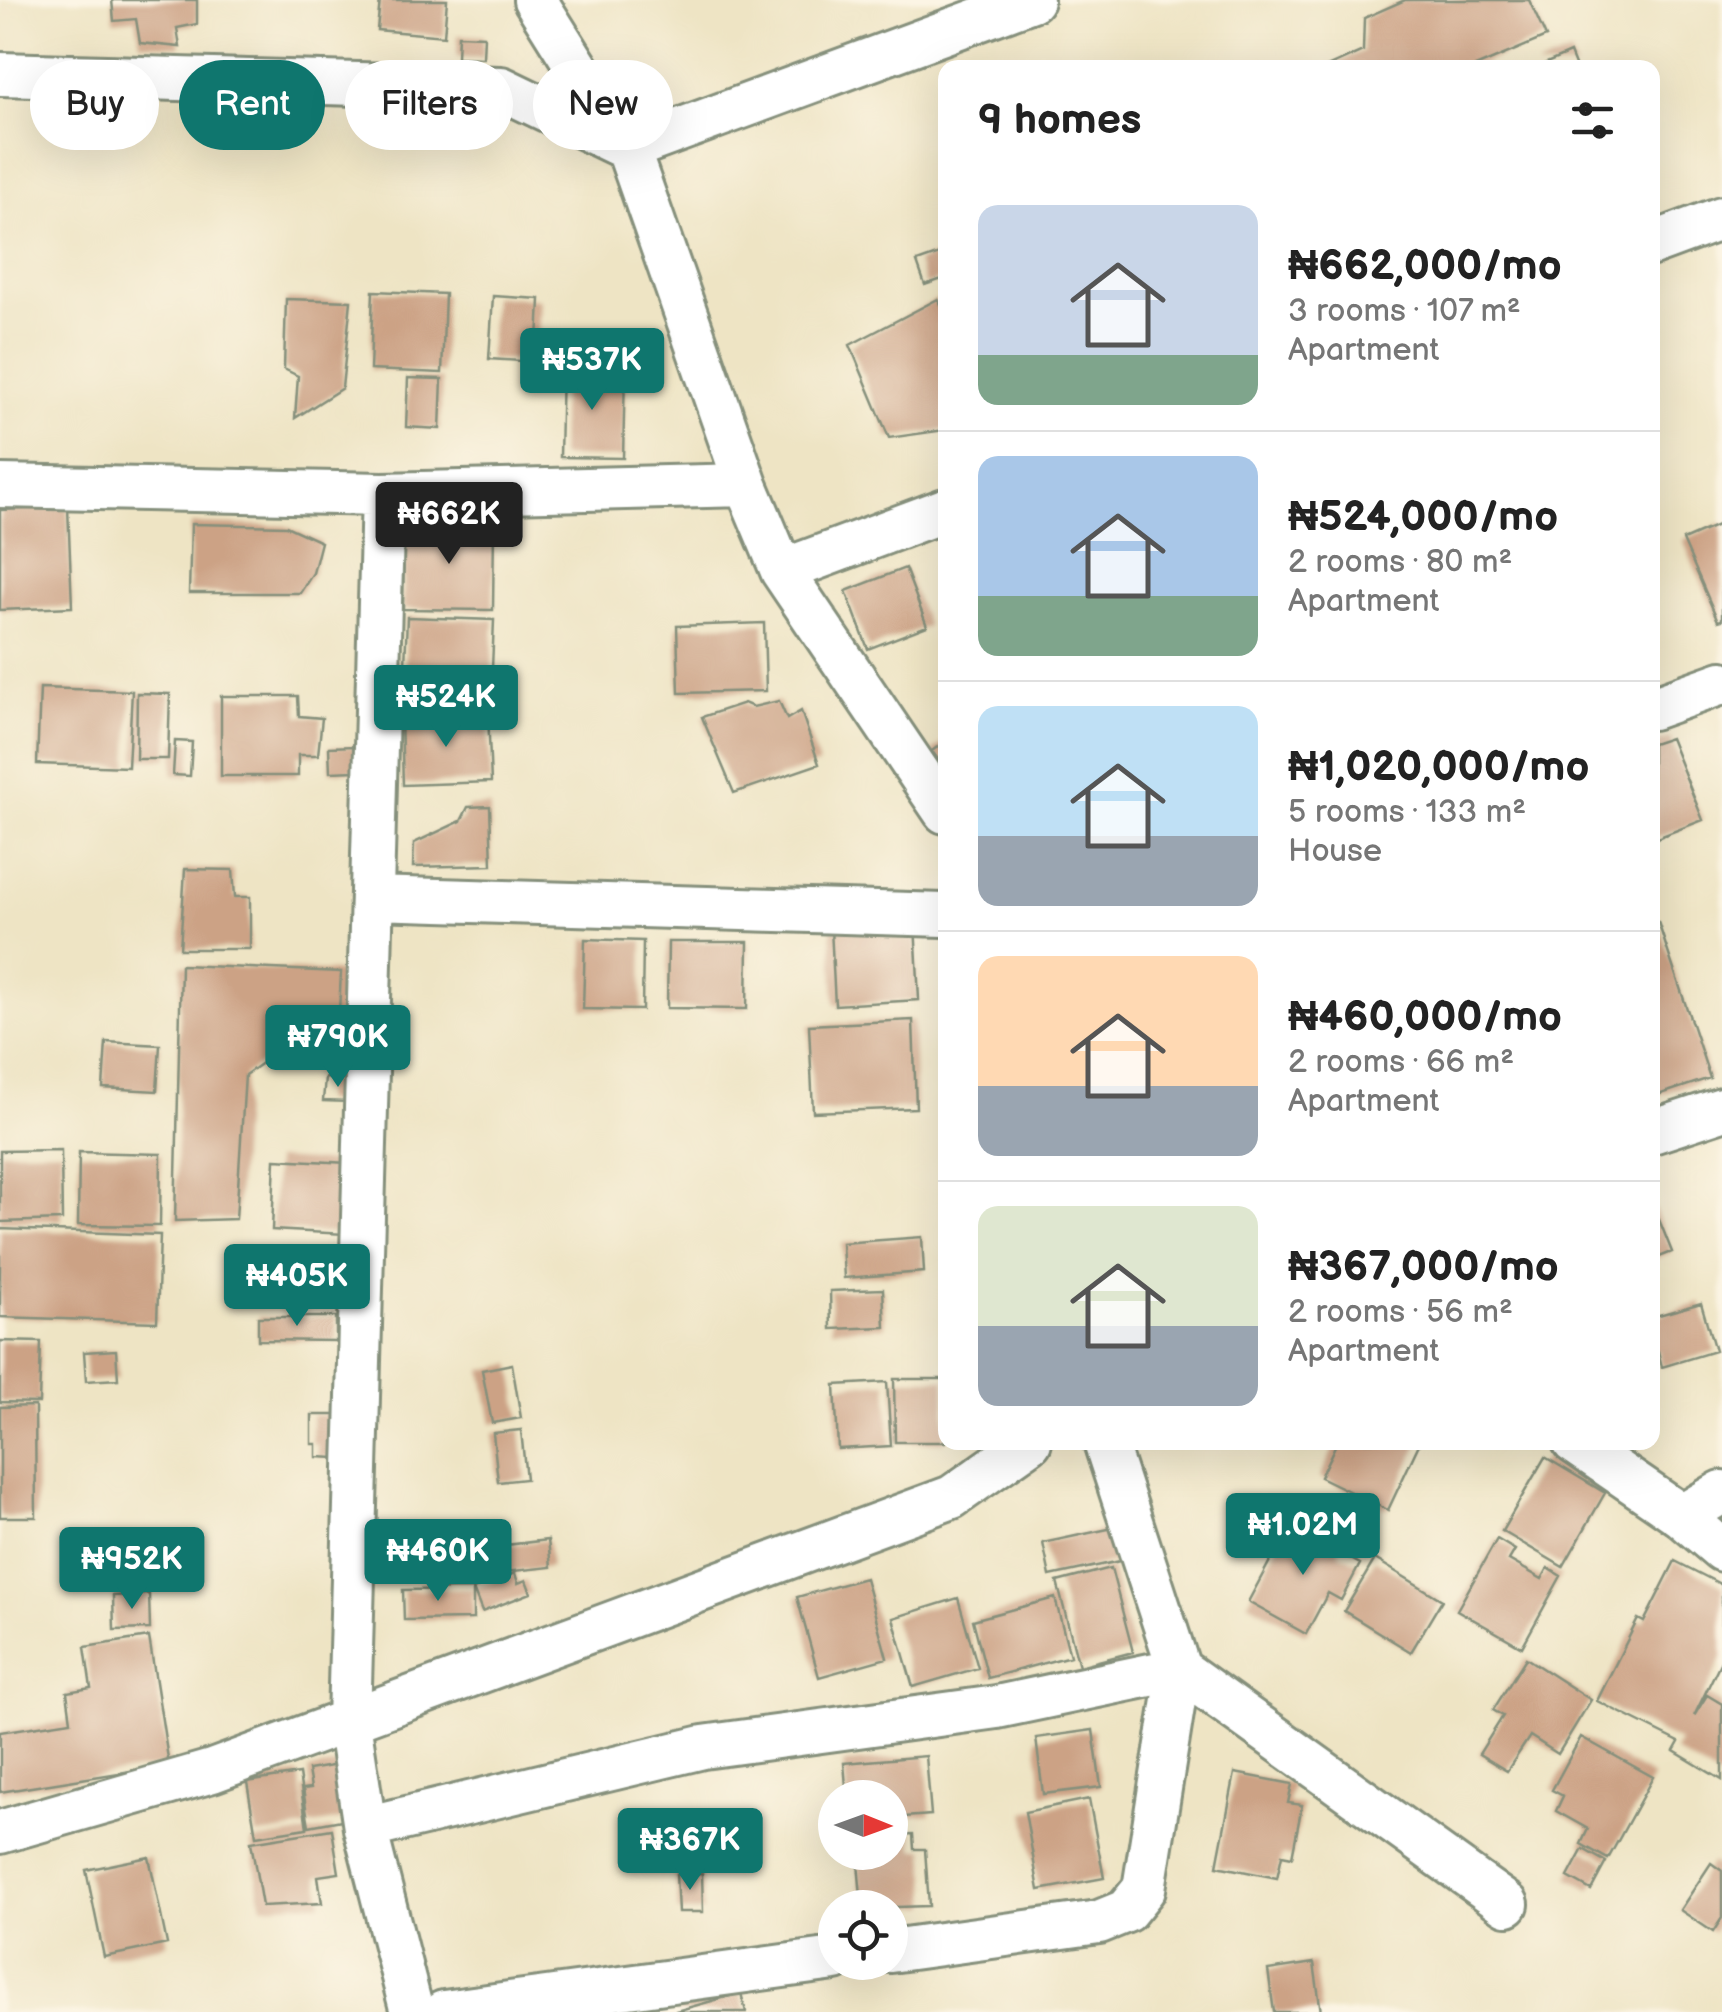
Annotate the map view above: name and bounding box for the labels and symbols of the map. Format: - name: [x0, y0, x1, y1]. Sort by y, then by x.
- pin: ₦537K: [522, 328, 662, 413]
- pin: ₦662K: [379, 482, 519, 567]
- pin: ₦524K: [376, 665, 516, 750]
- pin: ₦790K: [268, 1005, 408, 1090]
- pin: ₦405K: [227, 1244, 367, 1329]
- pin: ₦1.02M: [1222, 1493, 1384, 1578]
- pin: ₦460K: [368, 1519, 508, 1604]
- pin: ₦952K: [62, 1527, 202, 1612]
- north arrow: [818, 1780, 908, 1870]
- pin: ₦367K: [620, 1808, 760, 1893]

